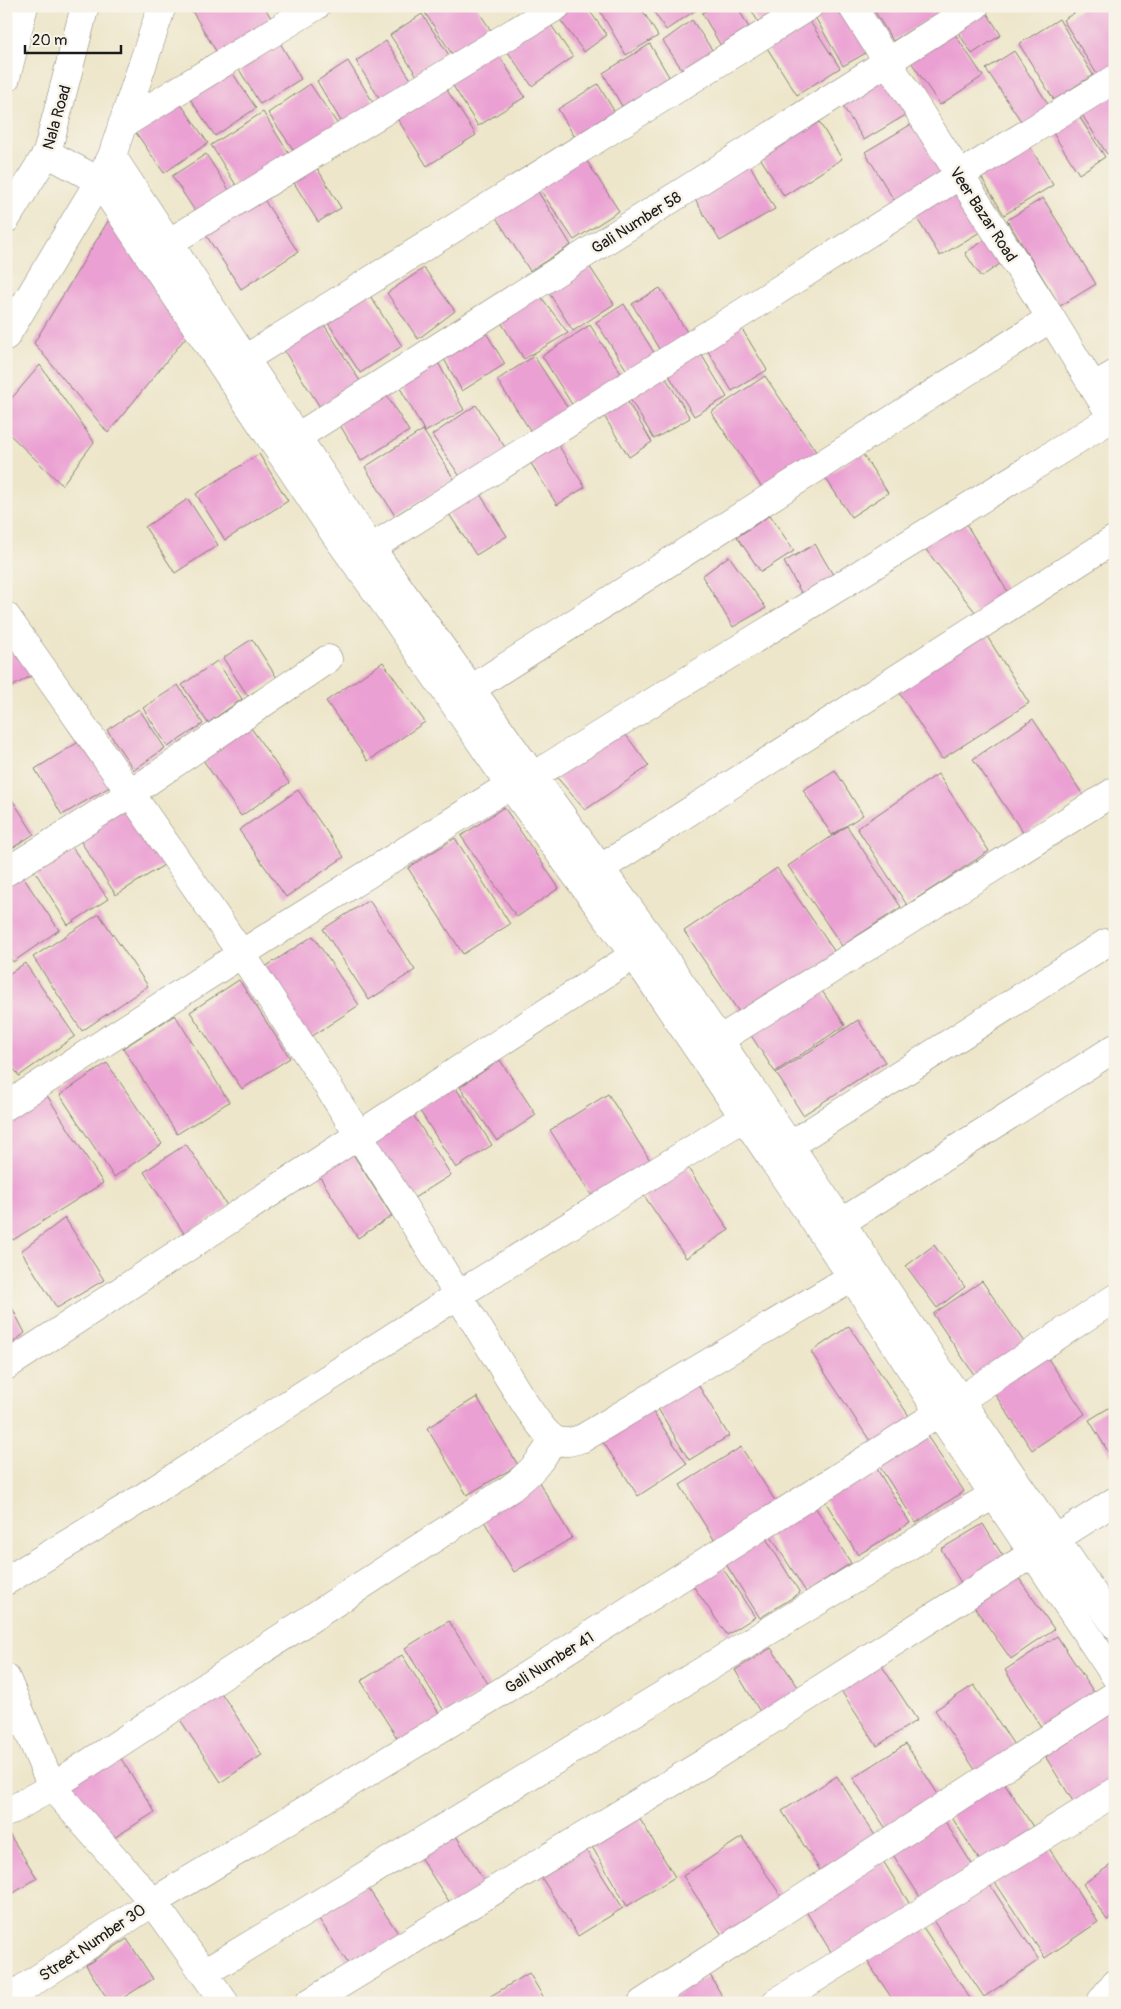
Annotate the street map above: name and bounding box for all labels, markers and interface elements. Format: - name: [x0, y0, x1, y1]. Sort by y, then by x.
- scale bar: [25, 22, 121, 54]
- text: 20 m: [32, 31, 67, 50]
- street label: Nala Road: [38, 83, 76, 152]
- street label: Veer Bazar Road: [945, 163, 1021, 266]
- street label: Gali Number 58: [588, 187, 685, 258]
- street label: Gali Number 41: [501, 1628, 598, 1698]
- street label: Street Number 30: [35, 1900, 150, 1986]

